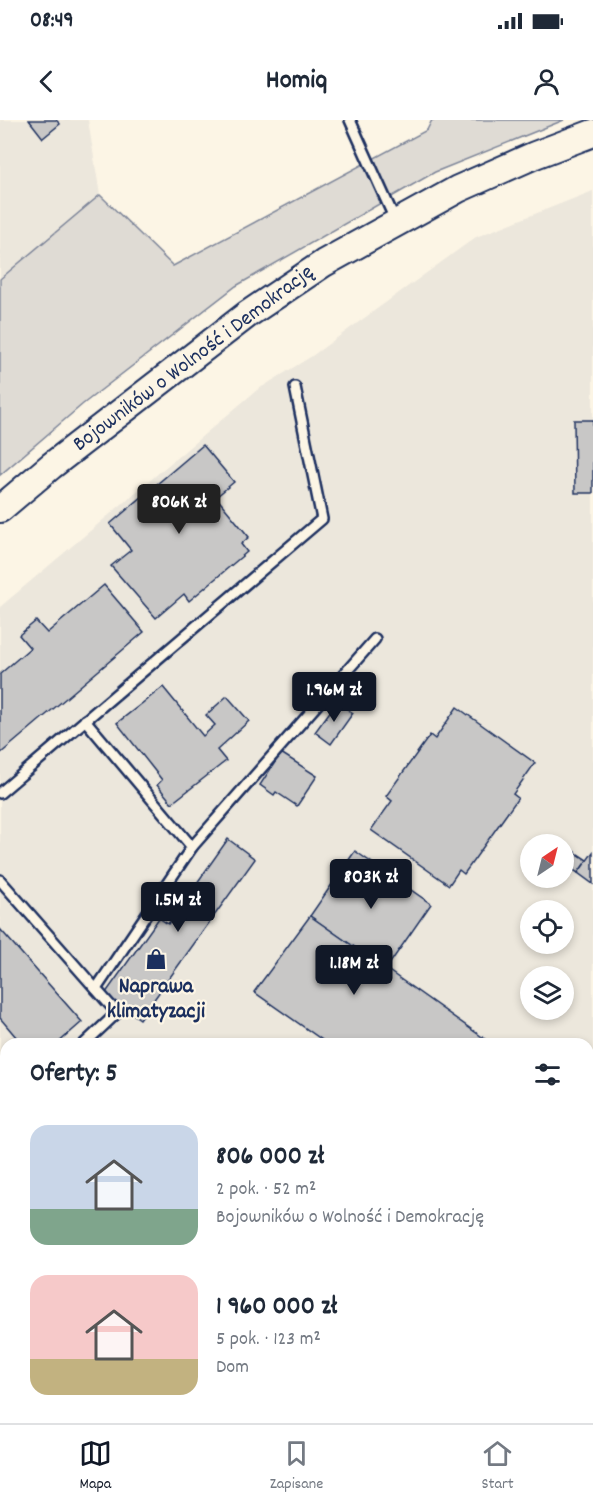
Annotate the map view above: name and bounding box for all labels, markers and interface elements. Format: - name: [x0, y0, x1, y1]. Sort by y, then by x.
- text: 08:49: [30, 6, 74, 37]
- text: Homiq: [266, 62, 327, 101]
- icon: back: [30, 65, 63, 98]
- icon: person: [530, 65, 563, 98]
- street label: Bojowników o Wolność i Demokrację: [67, 258, 321, 460]
- pin: 806K zł: [124, 484, 234, 535]
- text: 806K zł: [151, 489, 207, 517]
- pin: 1.96M zł: [272, 672, 396, 723]
- text: 1.96M zł: [306, 677, 362, 705]
- north arrow: [520, 834, 574, 888]
- map controls: [520, 834, 574, 1020]
- pin: 803K zł: [316, 859, 426, 910]
- text: 803K zł: [344, 864, 398, 892]
- pin: 1.5M zł: [123, 882, 233, 933]
- text: 1.5M zł: [155, 887, 201, 915]
- button: locate: [520, 900, 574, 954]
- pin: 1.18M zł: [292, 945, 416, 996]
- shop icon: Naprawa klimatyzacji: [144, 947, 168, 971]
- text: 1.18M zł: [329, 950, 379, 978]
- button: layers: [520, 966, 574, 1020]
- place label: Naprawa klimatyzacji: [107, 972, 205, 1028]
- text: Oferty: 5: [30, 1056, 118, 1093]
- icon: filters: [531, 1058, 564, 1091]
- text: 806 000 zł: [216, 1139, 324, 1176]
- icon: home: [78, 1149, 150, 1221]
- text: 2 pok. · 52 m²: [216, 1176, 316, 1204]
- text: Bojowników o Wolność i Demokrację: [216, 1204, 484, 1232]
- text: 1 960 000 zł: [216, 1289, 337, 1326]
- icon: home: [78, 1299, 150, 1371]
- text: 5 pok. · 123 m²: [216, 1326, 321, 1354]
- text: Dom: [216, 1354, 249, 1382]
- tab: Mapa: [79, 1437, 112, 1496]
- tab: Zapisane: [270, 1437, 323, 1496]
- tab: Start: [481, 1437, 514, 1496]

